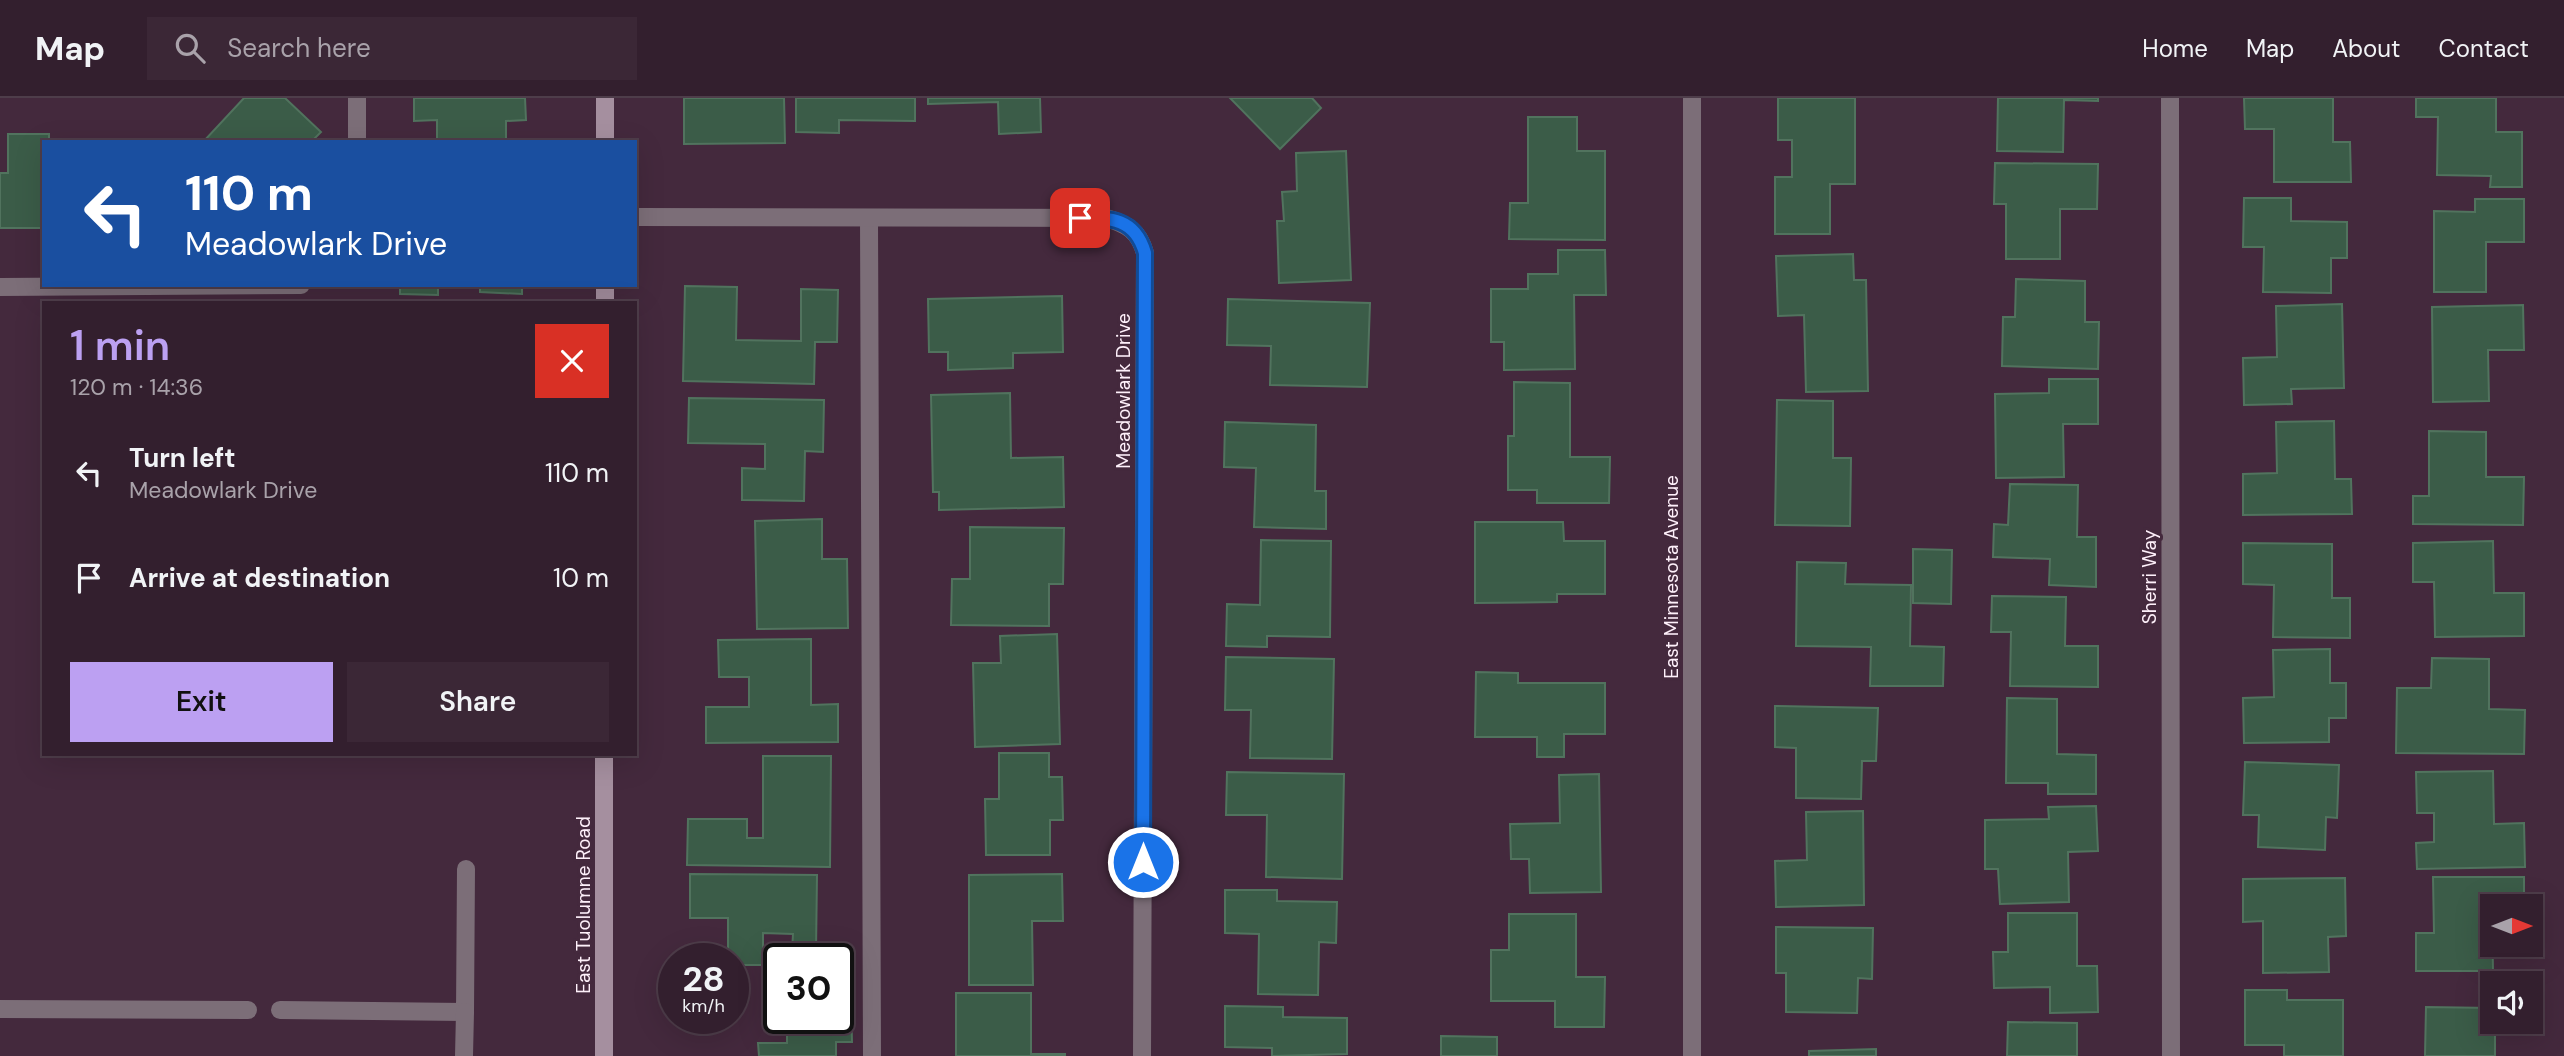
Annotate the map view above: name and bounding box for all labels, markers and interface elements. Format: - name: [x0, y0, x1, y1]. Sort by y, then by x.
- search box: [147, 17, 637, 80]
- text: Map: [35, 27, 105, 70]
- icon: search: [171, 29, 209, 67]
- text: Search here: [227, 31, 371, 65]
- text: Home: [2142, 33, 2208, 64]
- text: Map: [2246, 33, 2294, 64]
- text: About: [2332, 33, 2401, 64]
- text: Contact: [2439, 33, 2529, 64]
- text: 110 m: [185, 161, 313, 225]
- icon: left: [70, 168, 161, 259]
- pin: [1050, 188, 1110, 248]
- icon: arrive: [1061, 199, 1099, 237]
- text: Meadowlark Drive: [185, 223, 447, 265]
- street label: Meadowlark Drive: [1111, 313, 1136, 469]
- text: 1 min: [70, 318, 170, 373]
- button: close: [535, 324, 609, 398]
- text: 120 m · 14:36: [70, 372, 203, 402]
- text: Turn left: [129, 441, 236, 475]
- icon: left: [70, 454, 108, 492]
- text: 110 m: [545, 456, 609, 490]
- text: Meadowlark Drive: [129, 475, 317, 505]
- street label: East Minnesota Avenue: [1659, 475, 1684, 679]
- street label: Sherri Way: [2137, 529, 2162, 624]
- icon: arrive: [70, 559, 108, 597]
- text: Arrive at destination: [129, 561, 390, 595]
- text: 10 m: [553, 561, 609, 595]
- button: Exit: [70, 662, 333, 742]
- button: Share: [347, 662, 609, 742]
- street label: East Tuolumne Road: [571, 816, 596, 994]
- position arrow: [1106, 825, 1180, 899]
- north arrow: [2480, 894, 2543, 957]
- map controls: [2480, 894, 2543, 1034]
- speed limit sign: 30: [763, 943, 854, 1034]
- text: 28: [682, 956, 725, 1002]
- button: sound: [2480, 971, 2543, 1034]
- text: km/h: [682, 994, 725, 1018]

